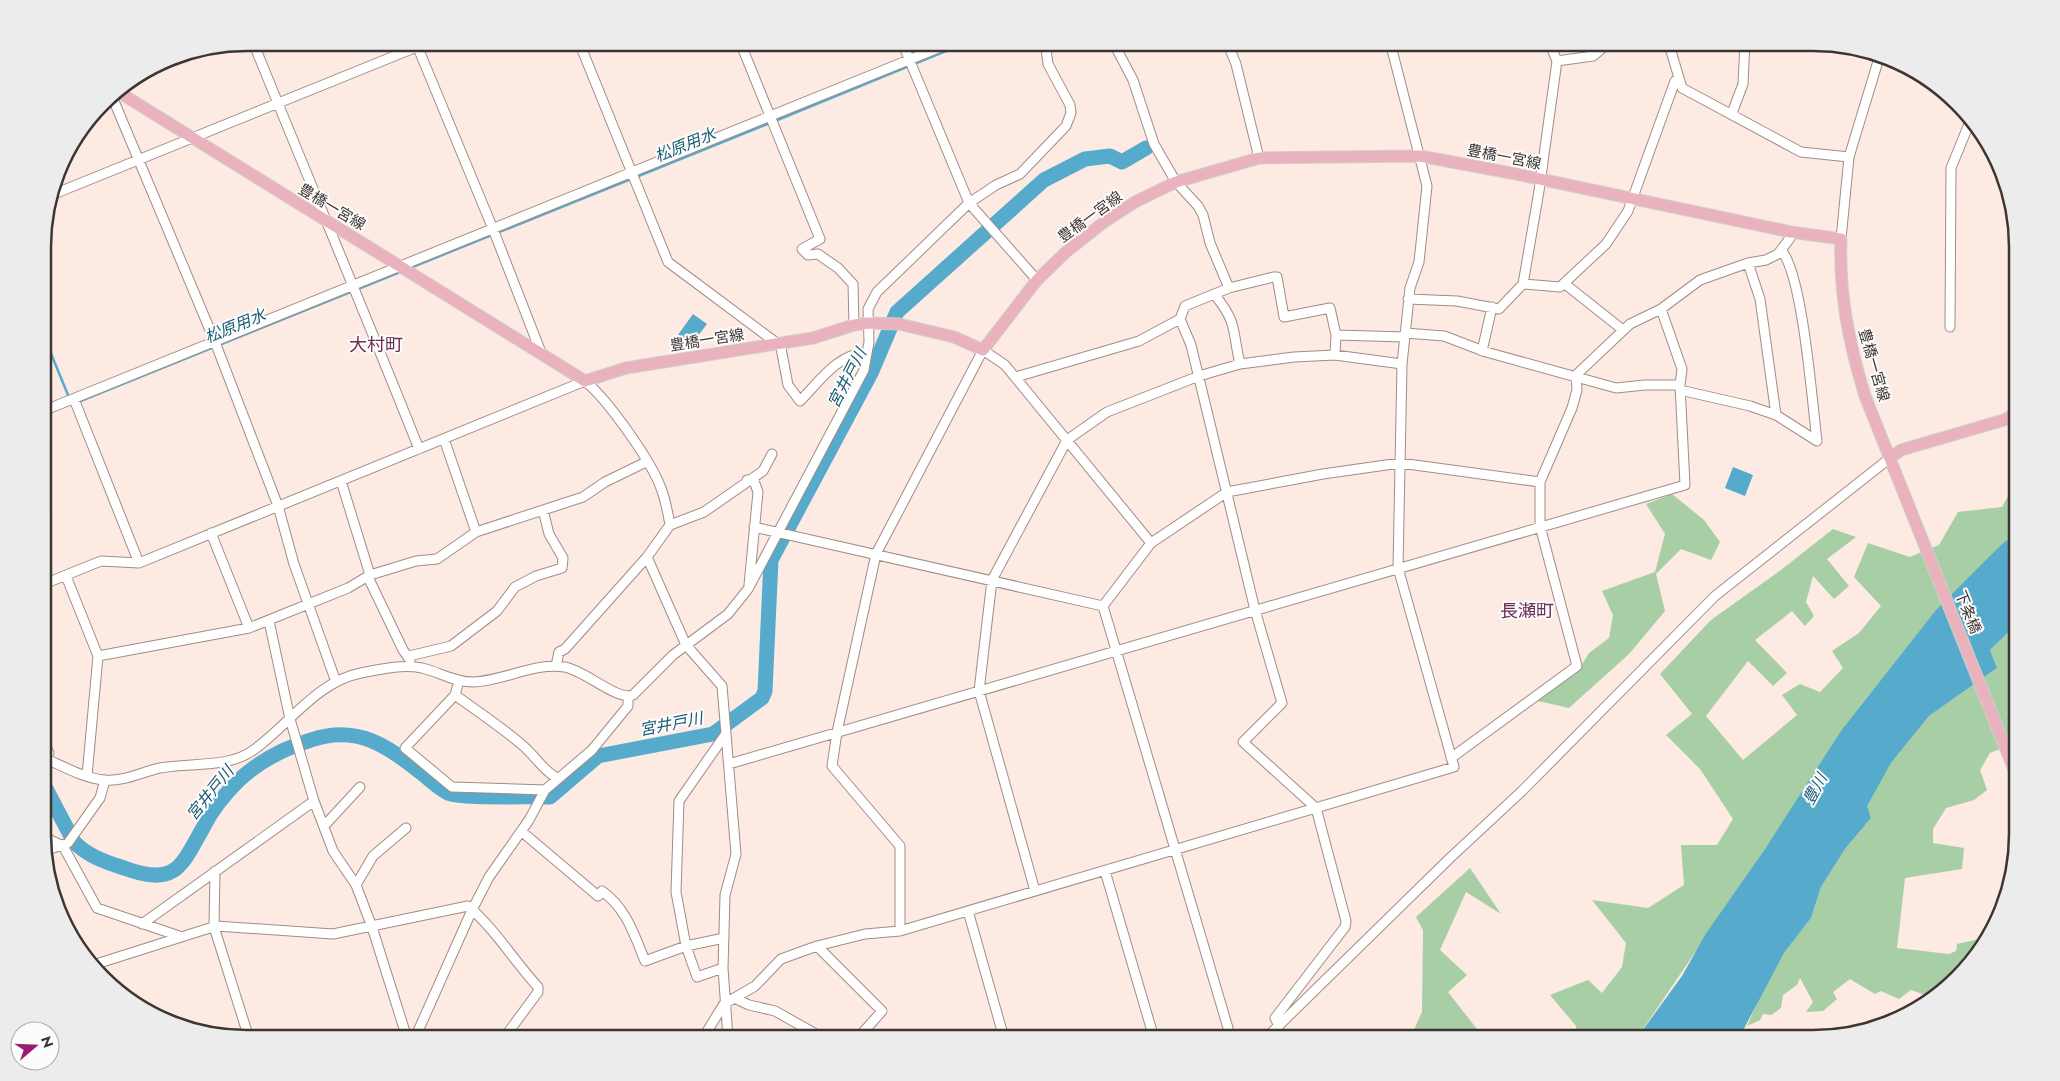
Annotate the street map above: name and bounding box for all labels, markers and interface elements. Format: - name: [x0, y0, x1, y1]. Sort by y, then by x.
- water label: 松原用水: [651, 122, 721, 168]
- street label: 豊橋一宮線: [1465, 139, 1543, 175]
- street label: 豊橋一宮線: [294, 178, 370, 236]
- street label: 豊橋一宮線: [1053, 186, 1127, 248]
- water label: 松原用水: [201, 303, 271, 349]
- street label: 豊橋一宮線: [668, 323, 746, 357]
- street label: 豊橋一宮線: [1853, 326, 1895, 404]
- district label: 大村町: [349, 332, 403, 358]
- water label: 宮井戸川: [822, 342, 873, 412]
- street label: 下条橋: [1949, 587, 1987, 637]
- district label: 長瀬町: [1500, 598, 1554, 624]
- water label: 宮井戸川: [637, 706, 707, 741]
- water label: 宮井戸川: [181, 759, 240, 825]
- water label: 豊川: [1797, 768, 1834, 809]
- north arrow: [10, 1021, 60, 1071]
- text: N: [36, 1033, 59, 1050]

